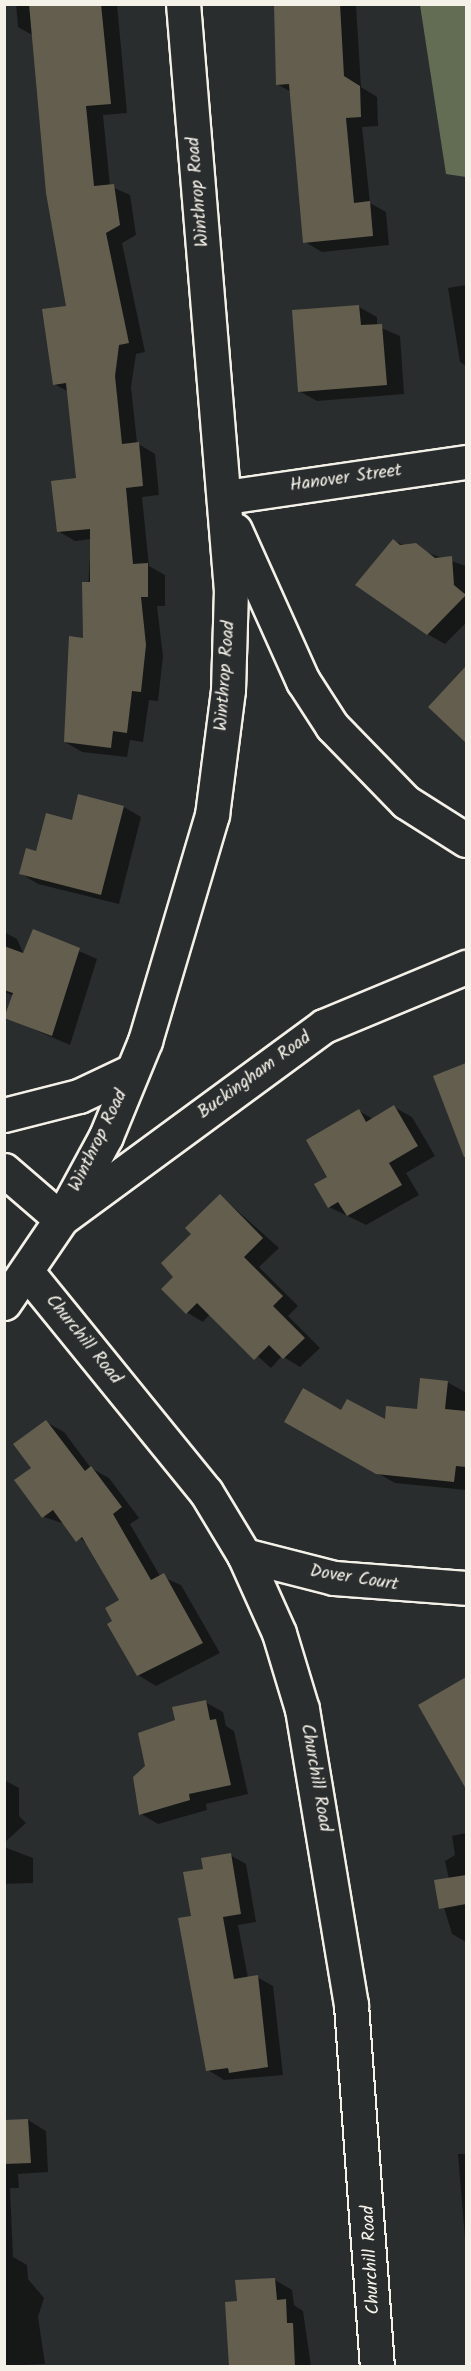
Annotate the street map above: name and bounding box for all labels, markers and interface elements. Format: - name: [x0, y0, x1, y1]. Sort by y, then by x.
- street label: Winthrop Road: [183, 136, 215, 248]
- street label: Hanover Street: [289, 460, 403, 498]
- street label: Winthrop Road: [211, 620, 241, 732]
- street label: Buckingham Road: [194, 1028, 316, 1124]
- street label: Winthrop Road: [65, 1087, 133, 1195]
- street label: Churchill Road: [40, 1291, 126, 1389]
- street label: Dover Court: [308, 1561, 400, 1597]
- street label: Churchill Road: [295, 1722, 335, 1834]
- street label: Churchill Road: [358, 2205, 386, 2315]

